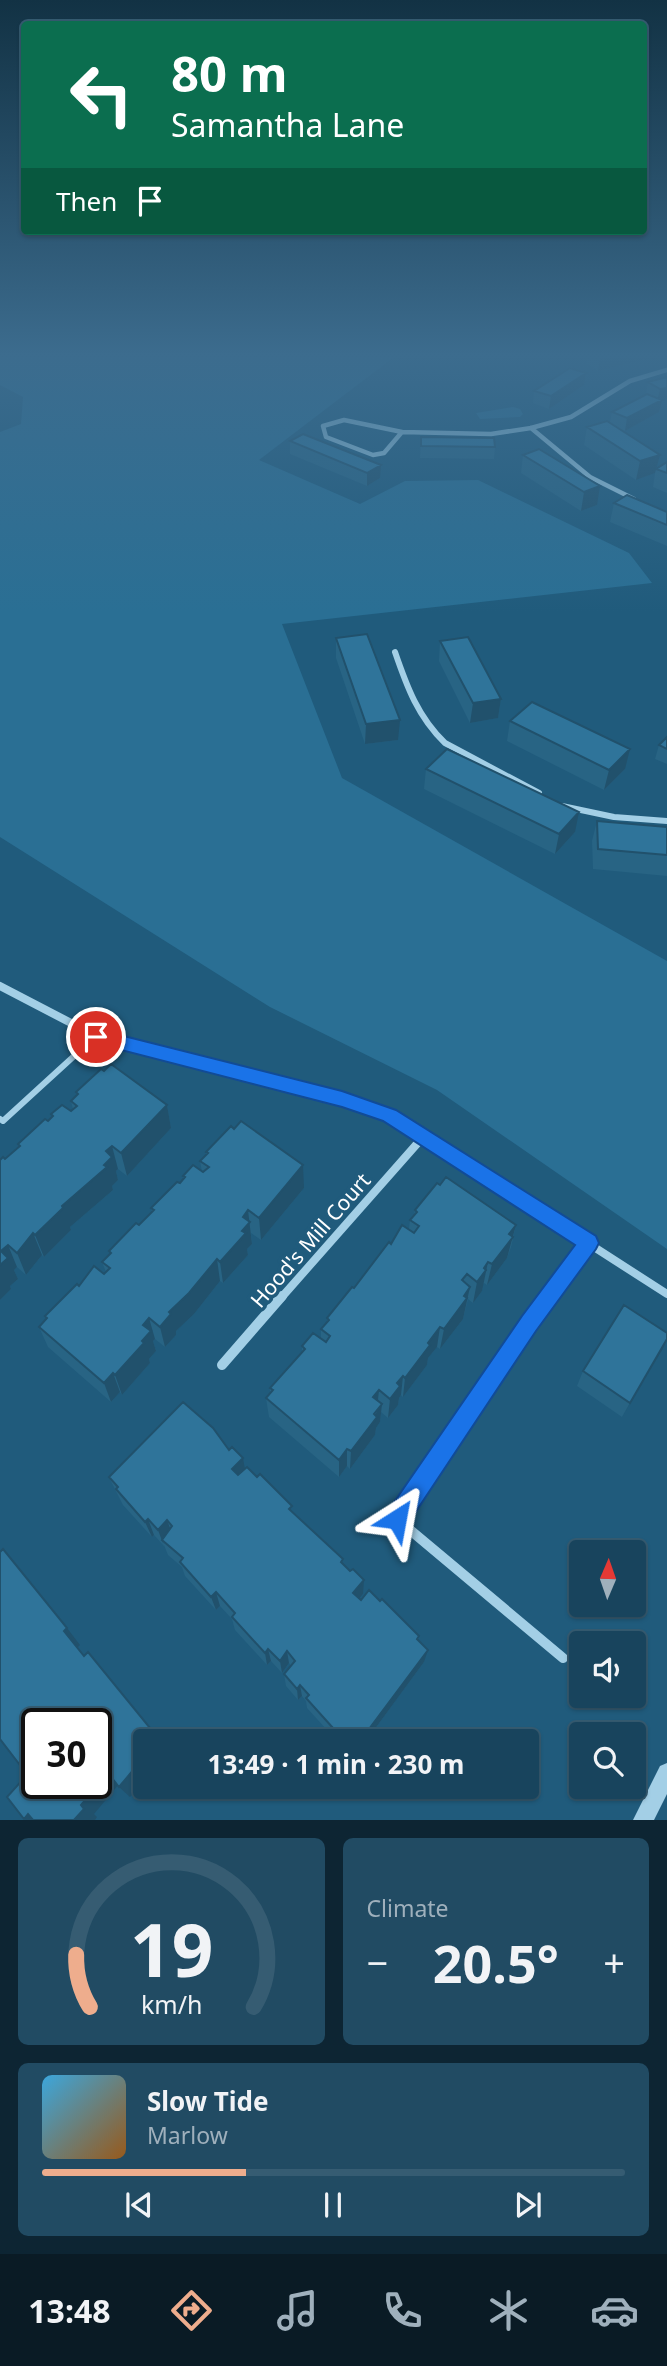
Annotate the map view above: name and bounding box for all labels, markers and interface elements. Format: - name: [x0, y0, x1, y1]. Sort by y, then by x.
- text: 80 m: [171, 40, 288, 106]
- icon: left: [56, 49, 147, 140]
- text: Samantha Lane: [171, 103, 404, 146]
- icon: arrive: [131, 182, 169, 220]
- text: Then: [56, 183, 117, 219]
- pin: [66, 1007, 126, 1067]
- icon: arrive: [77, 1018, 115, 1056]
- street label: Hood's Mill Court: [244, 1167, 376, 1313]
- position arrow: [360, 1482, 434, 1556]
- north arrow: [569, 1540, 646, 1617]
- map controls: [569, 1540, 646, 1799]
- button: sound: [569, 1631, 646, 1708]
- speed limit sign: 30: [21, 1708, 112, 1799]
- button: search: [569, 1722, 646, 1799]
- text: 13:49 · 1 min · 230 m: [208, 1746, 464, 1782]
- text: Climate: [367, 1892, 449, 1924]
- text: 19: [130, 1900, 213, 1999]
- text: 20.5°: [433, 1927, 559, 1998]
- text: −: [367, 1936, 388, 1988]
- text: +: [603, 1936, 625, 1988]
- text: km/h: [140, 1987, 202, 2021]
- text: Slow Tide: [147, 2083, 269, 2119]
- text: Marlow: [147, 2119, 228, 2151]
- icon: previous: [120, 2186, 158, 2224]
- icon: pause: [314, 2186, 352, 2224]
- icon: next: [509, 2186, 547, 2224]
- icon: directions: [167, 2286, 216, 2335]
- icon: music: [273, 2286, 322, 2335]
- icon: phone: [378, 2286, 427, 2335]
- icon: climate: [484, 2286, 533, 2335]
- icon: car: [590, 2286, 639, 2335]
- text: 13:48: [28, 2289, 111, 2332]

